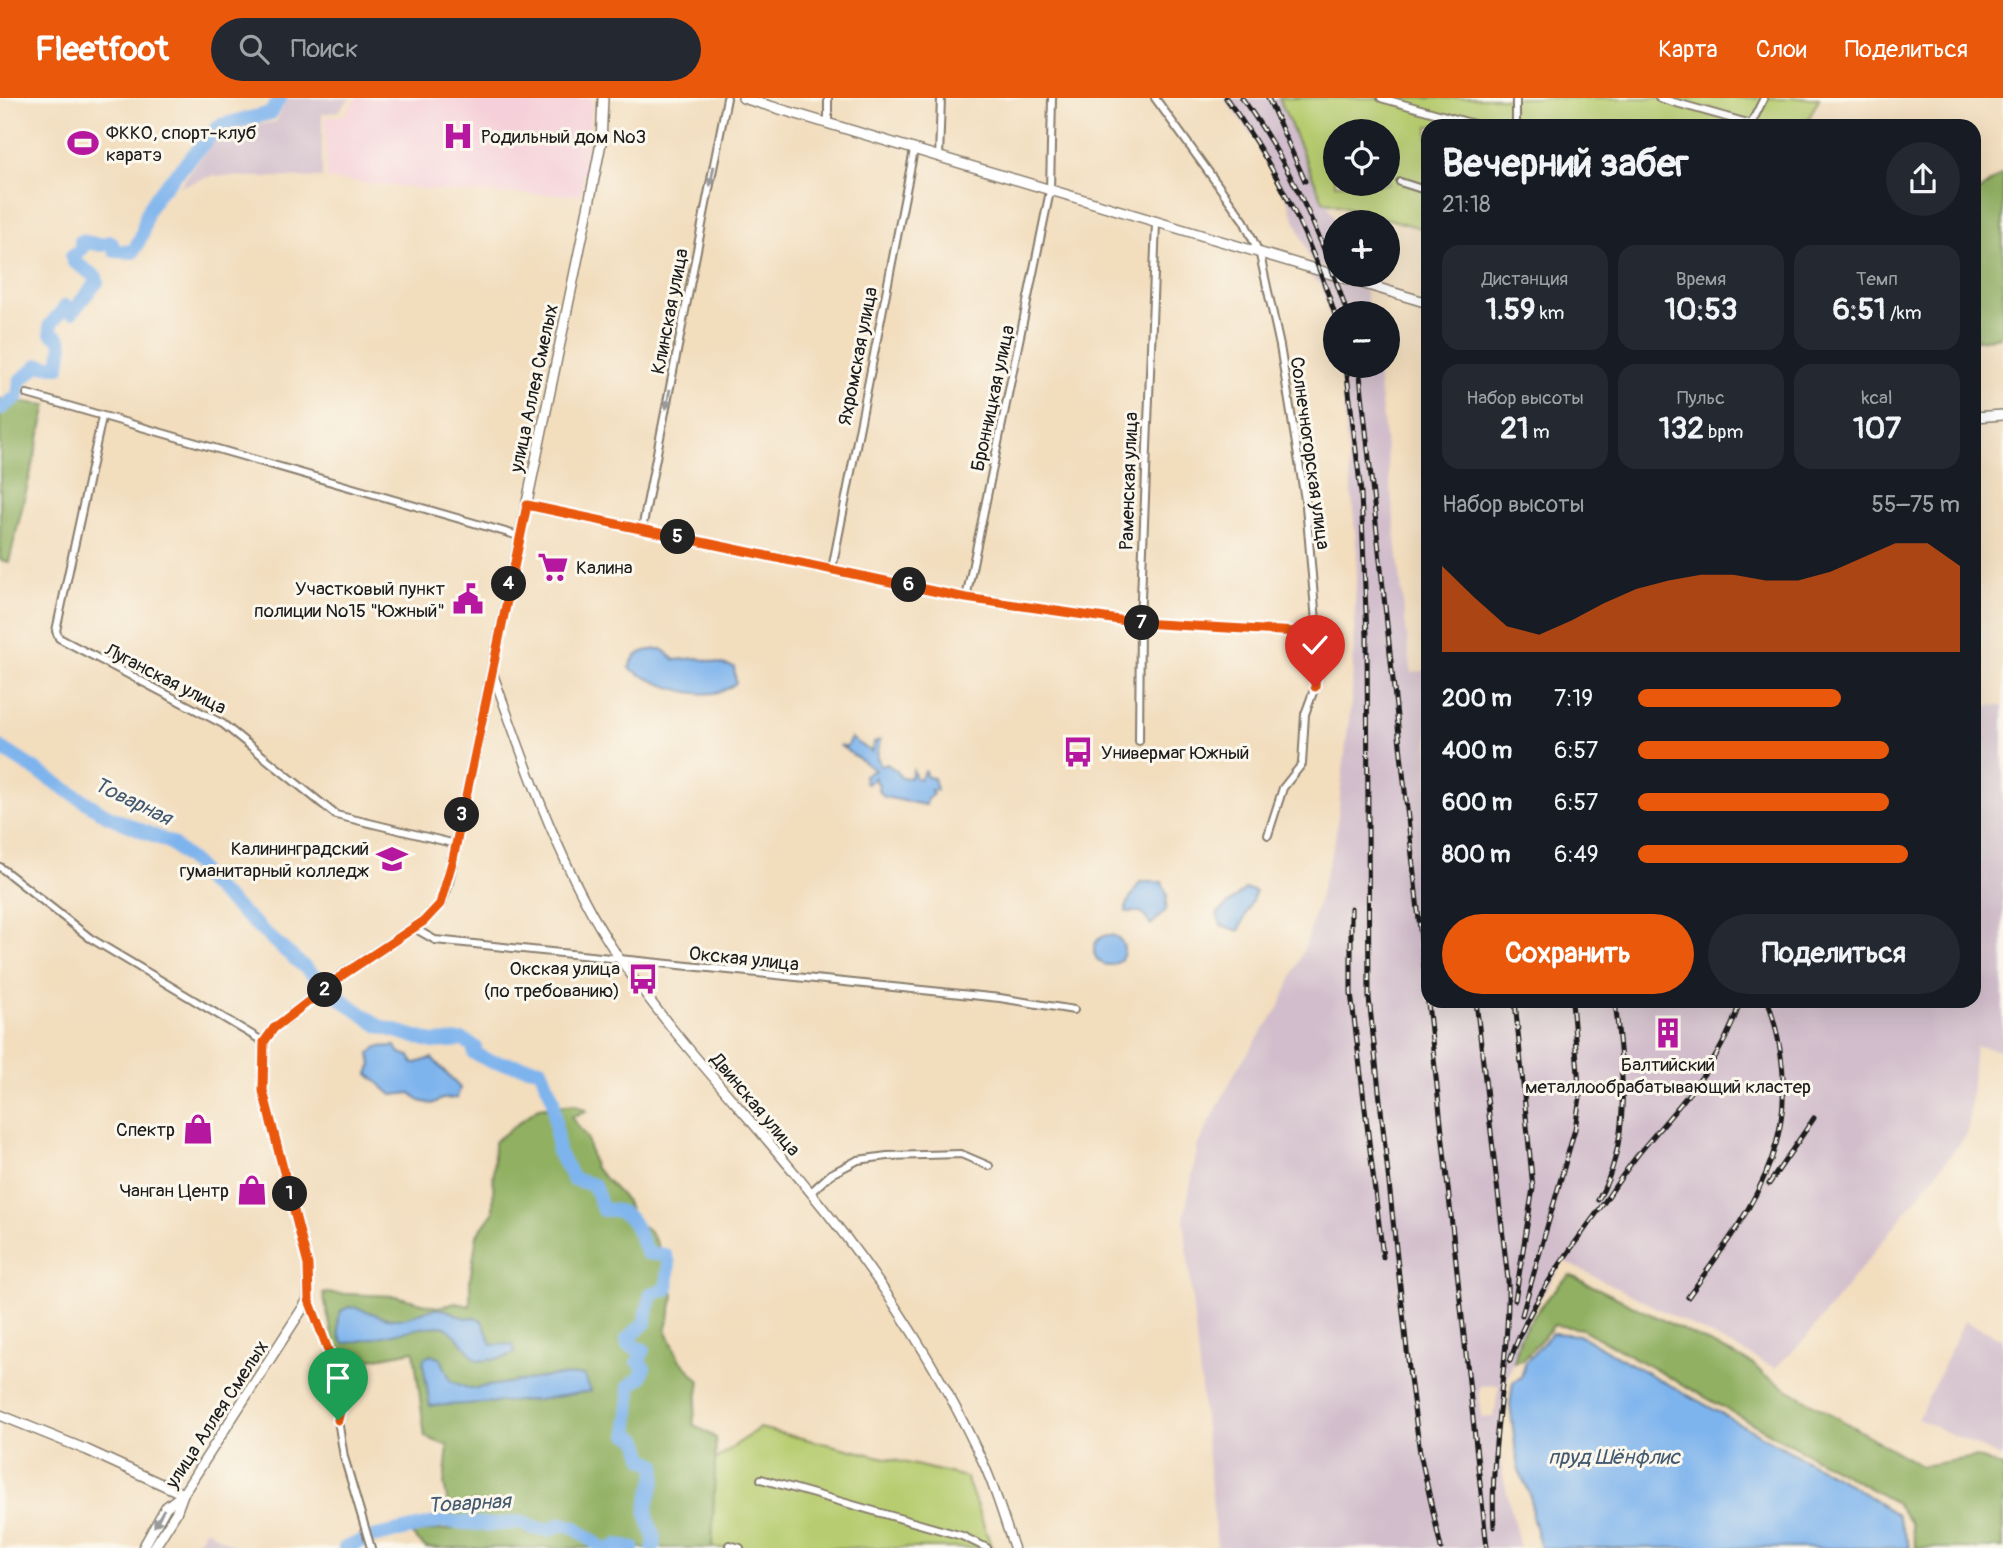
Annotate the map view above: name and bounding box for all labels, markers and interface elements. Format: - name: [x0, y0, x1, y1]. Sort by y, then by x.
- search box: [211, 18, 701, 81]
- text: Fleetfoot: [35, 29, 169, 70]
- icon: search: [235, 30, 273, 68]
- text: Поиск: [291, 33, 358, 65]
- text: Карта: [1658, 35, 1718, 64]
- text: Слои: [1756, 35, 1807, 64]
- text: Поделиться: [1845, 35, 1968, 64]
- hospital icon: Родильный дом №3: [441, 119, 475, 153]
- map controls: [1323, 119, 1400, 378]
- button: locate: [1323, 119, 1400, 196]
- place label: ФККО, спорт-клуб каратэ: [106, 121, 257, 167]
- place label: Родильный дом №3: [481, 125, 646, 149]
- sports icon: ФККО, спорт-клуб каратэ: [66, 126, 100, 160]
- text: Вечерний забег: [1442, 140, 1689, 188]
- button: share: [1886, 142, 1960, 216]
- one-way arrow: [706, 165, 717, 187]
- text: 21:18: [1442, 190, 1491, 219]
- button: +: [1323, 210, 1400, 287]
- street label: Клинская улица: [646, 246, 694, 376]
- text: Дистанция: [1482, 267, 1568, 291]
- text: Время: [1676, 267, 1726, 291]
- text: Темп: [1856, 267, 1898, 291]
- street label: Яхромская улица: [833, 285, 883, 428]
- text: 1.59: [1486, 291, 1536, 328]
- text: 10:53: [1664, 291, 1738, 328]
- text: 6:51: [1832, 291, 1886, 328]
- button: −: [1323, 301, 1400, 378]
- text: km: [1536, 301, 1564, 325]
- text: /km: [1886, 301, 1922, 325]
- street label: улица Аллея Смелых: [504, 302, 564, 476]
- street label: Бронницкая улица: [966, 323, 1020, 474]
- street label: Солнечногорская улица: [1285, 355, 1335, 551]
- text: Набор высоты: [1466, 386, 1584, 410]
- text: Пульс: [1677, 386, 1725, 410]
- text: kcal: [1862, 386, 1892, 410]
- one-way arrow: [662, 388, 673, 410]
- text: 21: [1500, 410, 1529, 447]
- text: 132: [1659, 410, 1704, 447]
- text: 107: [1853, 410, 1901, 447]
- street label: Раменская улица: [1115, 411, 1143, 551]
- text: m: [1529, 420, 1550, 444]
- text: bpm: [1704, 420, 1743, 444]
- text: Набор высоты: [1442, 490, 1584, 519]
- text: 55–75 m: [1871, 490, 1960, 519]
- pin: 5: [660, 520, 696, 555]
- text: 5: [672, 524, 683, 548]
- supermarket icon: Калина: [536, 550, 570, 584]
- place label: Калина: [576, 556, 633, 580]
- pin: 4: [491, 566, 526, 602]
- pin: 6: [892, 568, 926, 602]
- text: 4: [503, 571, 514, 595]
- text: 6: [903, 572, 914, 596]
- place label: Участковый пункт полиции №15 "Южный": [254, 577, 445, 623]
- public building icon: Участковый пункт полиции №15 "Южный": [451, 582, 485, 616]
- pin: 7: [1124, 606, 1160, 640]
- text: 7: [1136, 610, 1147, 634]
- pin: [1285, 615, 1345, 687]
- icon: check: [1296, 626, 1334, 664]
- street label: Луганская улица: [100, 638, 230, 720]
- text: 200 m: [1442, 684, 1512, 713]
- text: 7:19: [1554, 684, 1593, 713]
- bus stop icon: Универмаг Южный: [1061, 735, 1095, 769]
- text: 400 m: [1442, 736, 1512, 765]
- text: 6:57: [1554, 736, 1598, 765]
- place label: Универмаг Южный: [1101, 741, 1249, 765]
- water label: Товарная: [90, 771, 178, 833]
- text: 600 m: [1442, 788, 1512, 817]
- text: 6:57: [1554, 788, 1598, 817]
- pin: 3: [444, 798, 480, 832]
- text: 3: [456, 802, 467, 826]
- place label: Калининградский гуманитарный колледж: [180, 837, 370, 883]
- text: 800 m: [1442, 840, 1510, 869]
- text: 6:49: [1554, 840, 1599, 869]
- school or university icon: Калининградский гуманитарный колледж: [375, 842, 409, 876]
- button: Сохранить: [1442, 914, 1694, 994]
- button: Поделиться: [1708, 914, 1960, 994]
- street label: Окская улица: [688, 941, 800, 977]
- place label: Окская улица (по требованию): [483, 957, 620, 1003]
- bus stop icon: Окская улица (по требованию): [626, 962, 660, 996]
- pin: 2: [308, 972, 342, 1008]
- text: 2: [319, 977, 330, 1001]
- building icon: Балтийский металлообрабатывающий кластер: [1651, 1016, 1685, 1050]
- street label: Двинская улица: [704, 1047, 805, 1161]
- place label: Балтийский металлообрабатывающий кластер: [1525, 1053, 1811, 1099]
- shop icon: Спектр: [181, 1112, 215, 1146]
- place label: Спектр: [116, 1118, 175, 1142]
- shop icon: Чанган Центр: [235, 1173, 269, 1207]
- pin: 1: [272, 1176, 308, 1212]
- place label: Чанган Центр: [120, 1179, 229, 1203]
- text: 1: [286, 1181, 293, 1205]
- street label: улица Аллея Смелых: [160, 1336, 274, 1494]
- pin: [308, 1348, 368, 1420]
- icon: arrive: [319, 1359, 357, 1397]
- water label: пруд Шёнфлис: [1548, 1444, 1681, 1471]
- water label: Товарная: [427, 1488, 513, 1519]
- one-way arrow: [153, 1508, 165, 1528]

